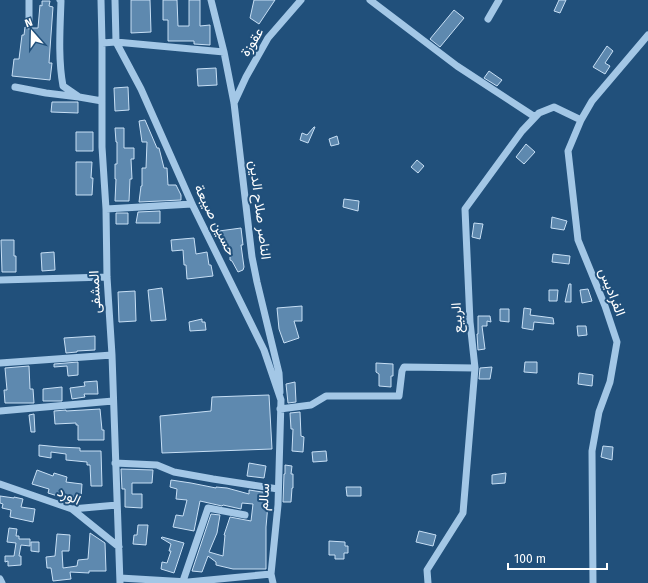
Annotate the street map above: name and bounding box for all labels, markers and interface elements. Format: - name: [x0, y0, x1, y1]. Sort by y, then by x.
- north arrow: [12, 12, 52, 52]
- text: N: [23, 16, 34, 30]
- street label: عقوزة: [237, 24, 267, 60]
- street label: الناصر صلاح الدين: [244, 160, 274, 261]
- street label: حسين صيبعة: [190, 181, 240, 259]
- street label: الفراديس: [595, 265, 629, 319]
- street label: المشفى: [85, 270, 105, 314]
- street label: الربيع: [447, 302, 469, 334]
- street label: الورد: [55, 483, 83, 509]
- street label: سالم: [255, 483, 273, 511]
- scale bar: [508, 545, 607, 571]
- text: 100 m: [514, 552, 546, 566]

